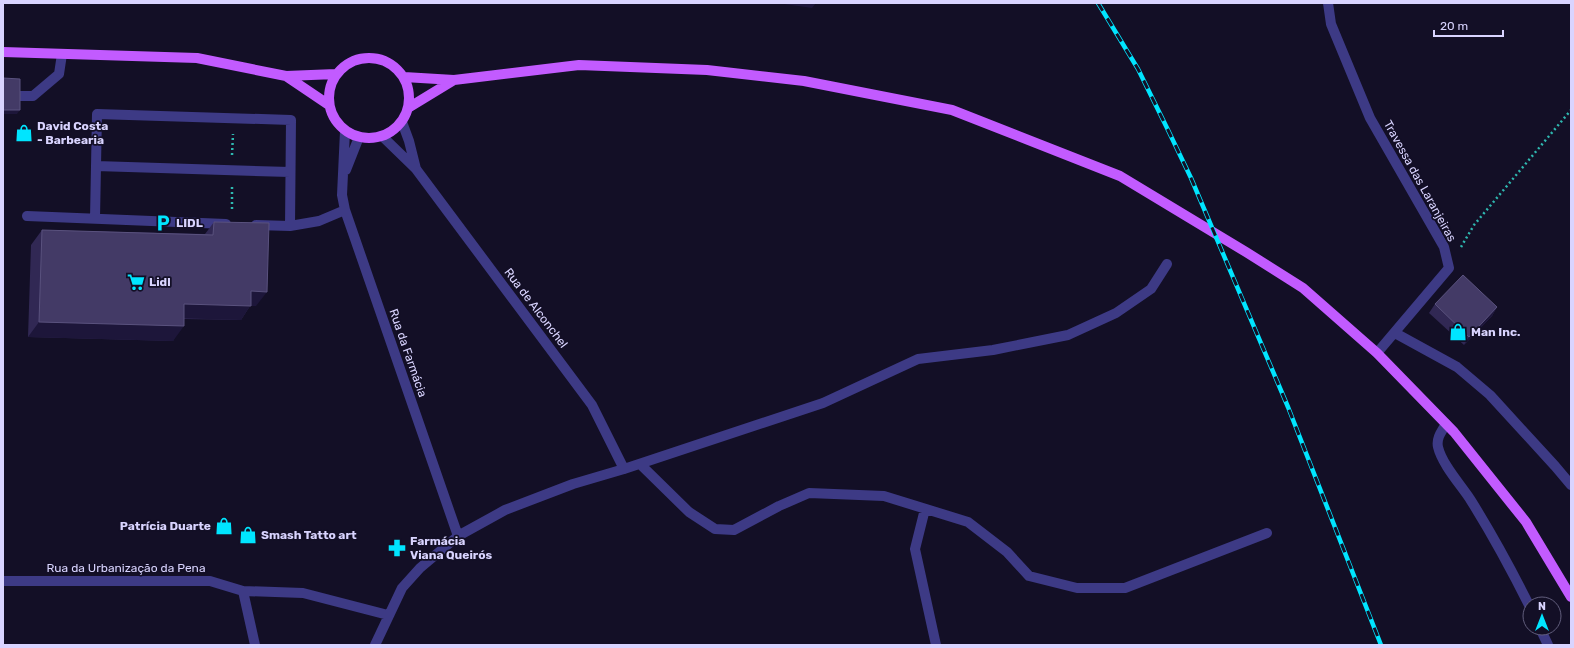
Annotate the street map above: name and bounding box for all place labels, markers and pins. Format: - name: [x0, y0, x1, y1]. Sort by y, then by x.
- place label: David Costa - Barbearia: [37, 119, 108, 147]
- shop icon: David Costa - Barbearia: [14, 123, 34, 143]
- parking icon: LIDL: [153, 213, 173, 233]
- place label: LIDL: [176, 216, 203, 230]
- supermarket icon: Lidl: [126, 272, 146, 292]
- place label: Lidl: [149, 275, 171, 289]
- shop icon: Man Inc.: [1448, 322, 1468, 342]
- place label: Man Inc.: [1471, 325, 1520, 339]
- shop icon: Patrícia Duarte: [214, 516, 234, 536]
- place label: Patrícia Duarte: [120, 519, 211, 533]
- shop icon: Smash Tatto art: [238, 525, 258, 545]
- place label: Smash Tatto art: [261, 528, 357, 542]
- place label: Farmácia Viana Queirós: [410, 534, 493, 562]
- pharmacy icon: Farmácia Viana Queirós: [387, 538, 407, 558]

